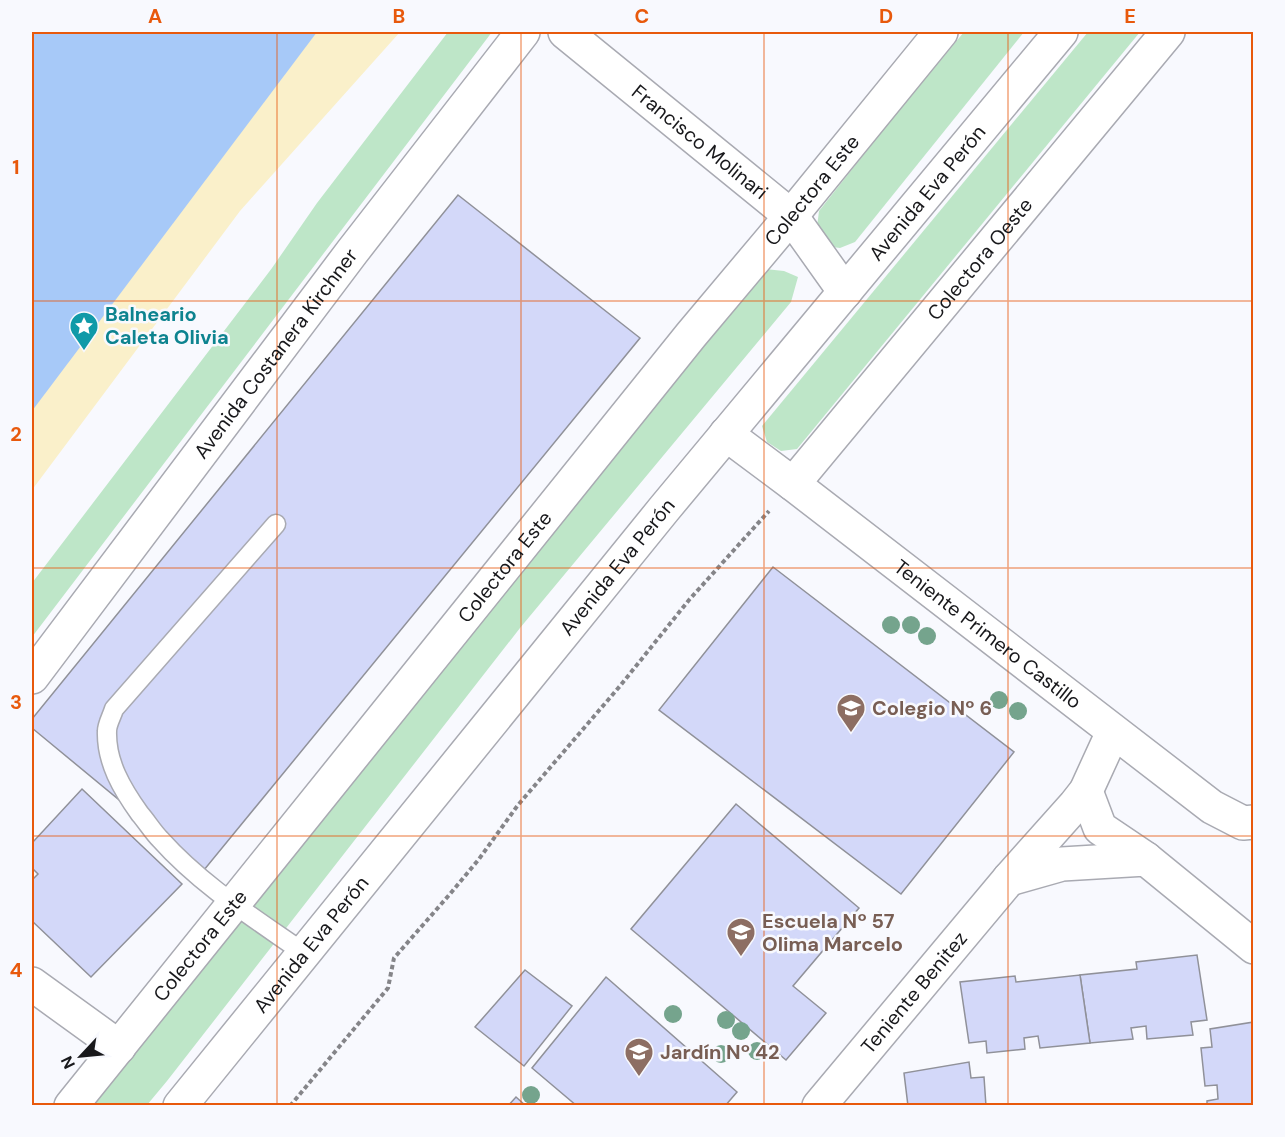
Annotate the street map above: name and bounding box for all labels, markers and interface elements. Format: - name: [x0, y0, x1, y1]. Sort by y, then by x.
- text: A: [148, 3, 162, 29]
- text: B: [393, 3, 405, 29]
- text: C: [635, 3, 649, 29]
- text: D: [879, 3, 893, 29]
- text: E: [1124, 3, 1136, 29]
- street label: Francisco Molinari: [627, 79, 773, 205]
- street label: Avenida Eva Perón: [863, 119, 991, 266]
- street label: Colectora Este: [759, 129, 865, 251]
- text: 1: [12, 154, 20, 180]
- street label: Colectora Oeste: [921, 192, 1038, 326]
- street label: Avenida Costanera Kirchner: [188, 243, 363, 464]
- place label: Balneario Caleta Olivia: [105, 301, 229, 350]
- place icon: Balneario Caleta Olivia: [68, 310, 100, 352]
- text: 2: [10, 421, 22, 447]
- street label: Avenida Eva Perón: [554, 493, 680, 641]
- street label: Colectora Este: [452, 506, 557, 628]
- street label: Teniente Primero Castillo: [889, 554, 1087, 715]
- text: 3: [10, 689, 22, 715]
- school or university icon: Colegio Nº 6: [835, 692, 867, 734]
- place label: Colegio Nº 6: [872, 695, 992, 721]
- street label: Avenida Eva Perón: [248, 871, 374, 1018]
- street label: Colectora Este: [147, 884, 253, 1007]
- place label: Escuela Nº 57 Olima Marcelo: [762, 908, 903, 957]
- school or university icon: Escuela Nº 57 Olima Marcelo: [725, 916, 757, 958]
- street label: Teniente Benitez: [855, 926, 973, 1059]
- text: 4: [10, 957, 23, 983]
- north arrow: [51, 1026, 111, 1086]
- school or university icon: Jardín Nº 42: [623, 1036, 655, 1078]
- place label: Jardín Nº 42: [660, 1039, 780, 1065]
- text: N: [56, 1053, 80, 1072]

